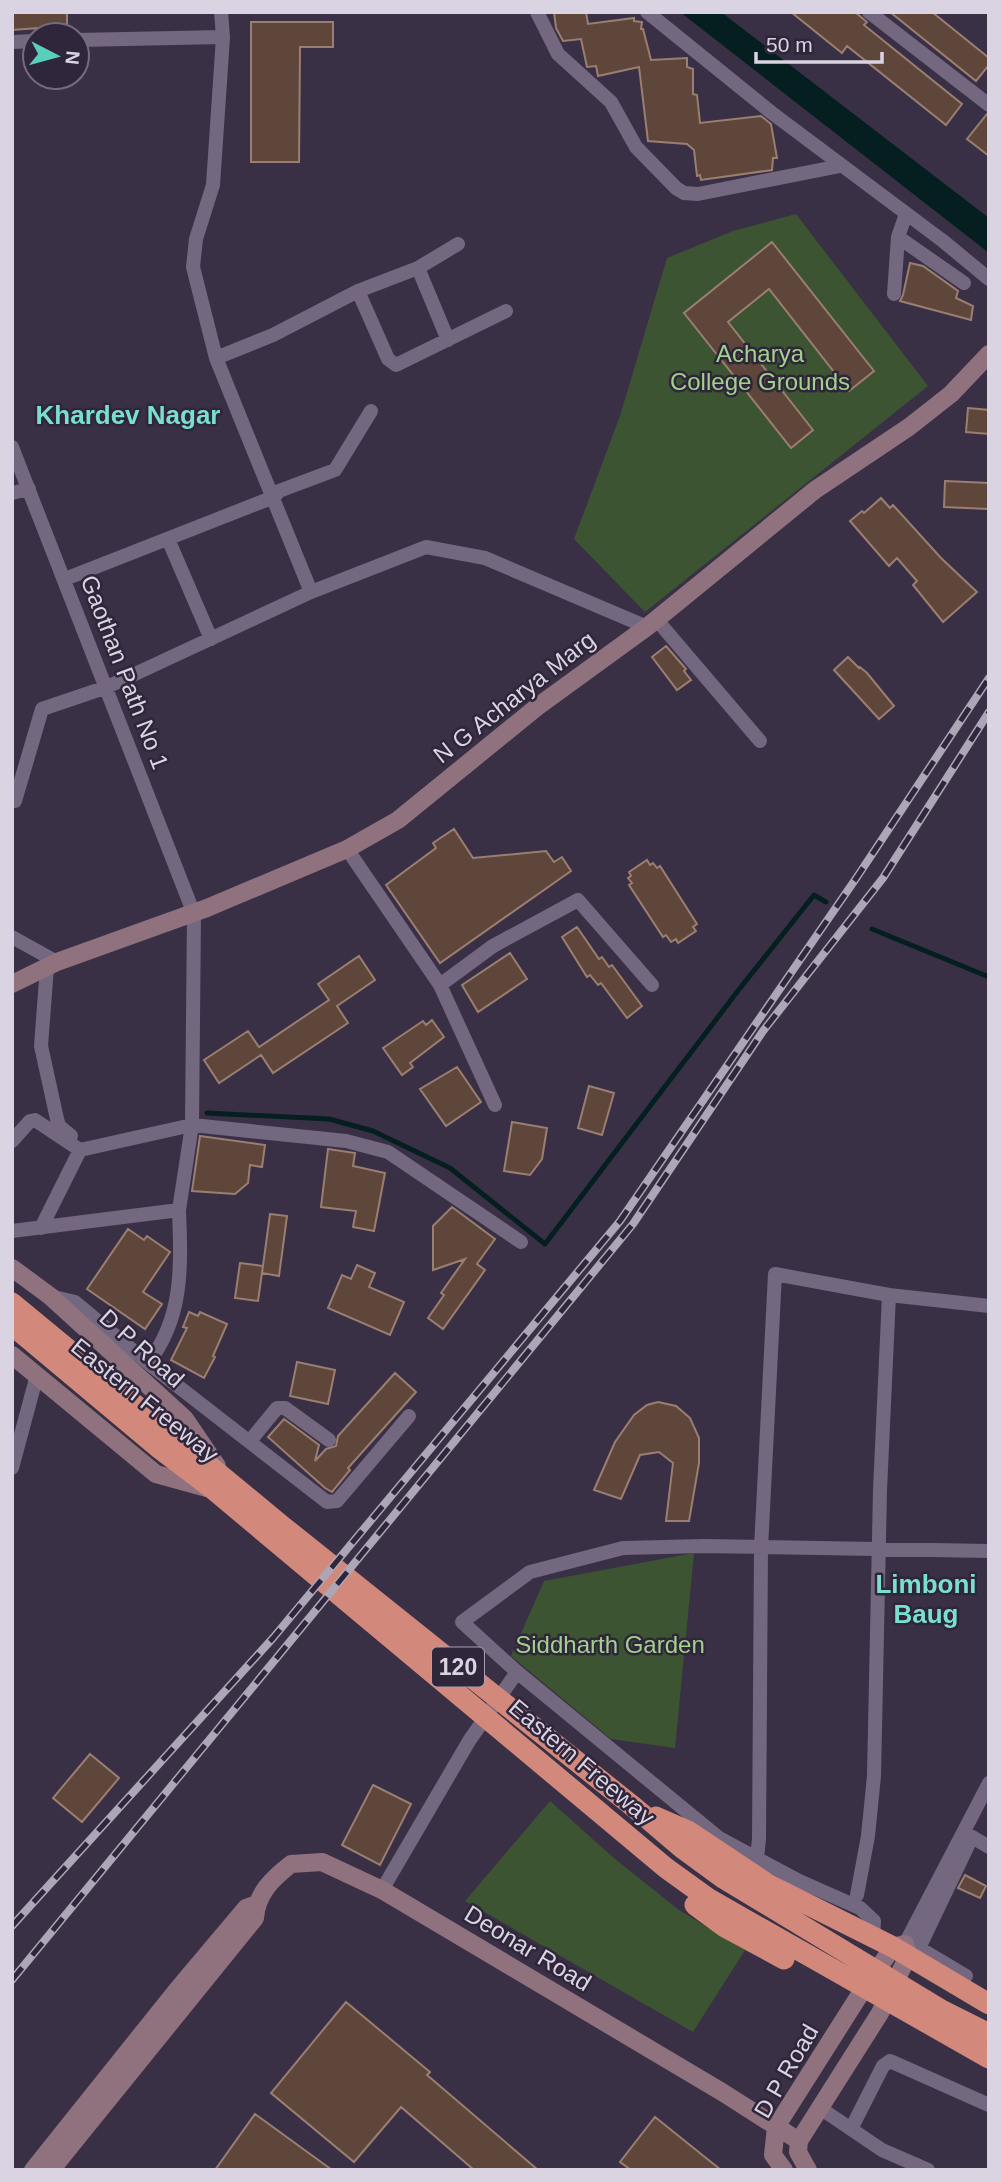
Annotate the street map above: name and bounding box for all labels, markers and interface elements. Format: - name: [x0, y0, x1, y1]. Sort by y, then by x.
- north arrow: [21, 21, 91, 91]
- scale bar: [756, 21, 882, 65]
- text: 50 m: [766, 33, 813, 56]
- text: N: [61, 50, 84, 66]
- park label: Acharya College Grounds: [670, 340, 850, 395]
- district label: Khardev Nagar: [36, 400, 220, 430]
- street label: Gaothan Path No 1: [76, 571, 174, 773]
- street label: N G Acharya Marg: [428, 626, 600, 768]
- street label: D P Road: [94, 1303, 190, 1393]
- street label: Eastern Freeway: [66, 1332, 224, 1468]
- district label: Limboni Baug: [875, 1569, 977, 1629]
- park label: Siddharth Garden: [515, 1631, 705, 1658]
- road number: 120: [432, 1648, 484, 1686]
- street label: Eastern Freeway: [504, 1693, 660, 1831]
- street label: Deonar Road: [460, 1900, 596, 1996]
- street label: D P Road: [748, 2019, 824, 2123]

